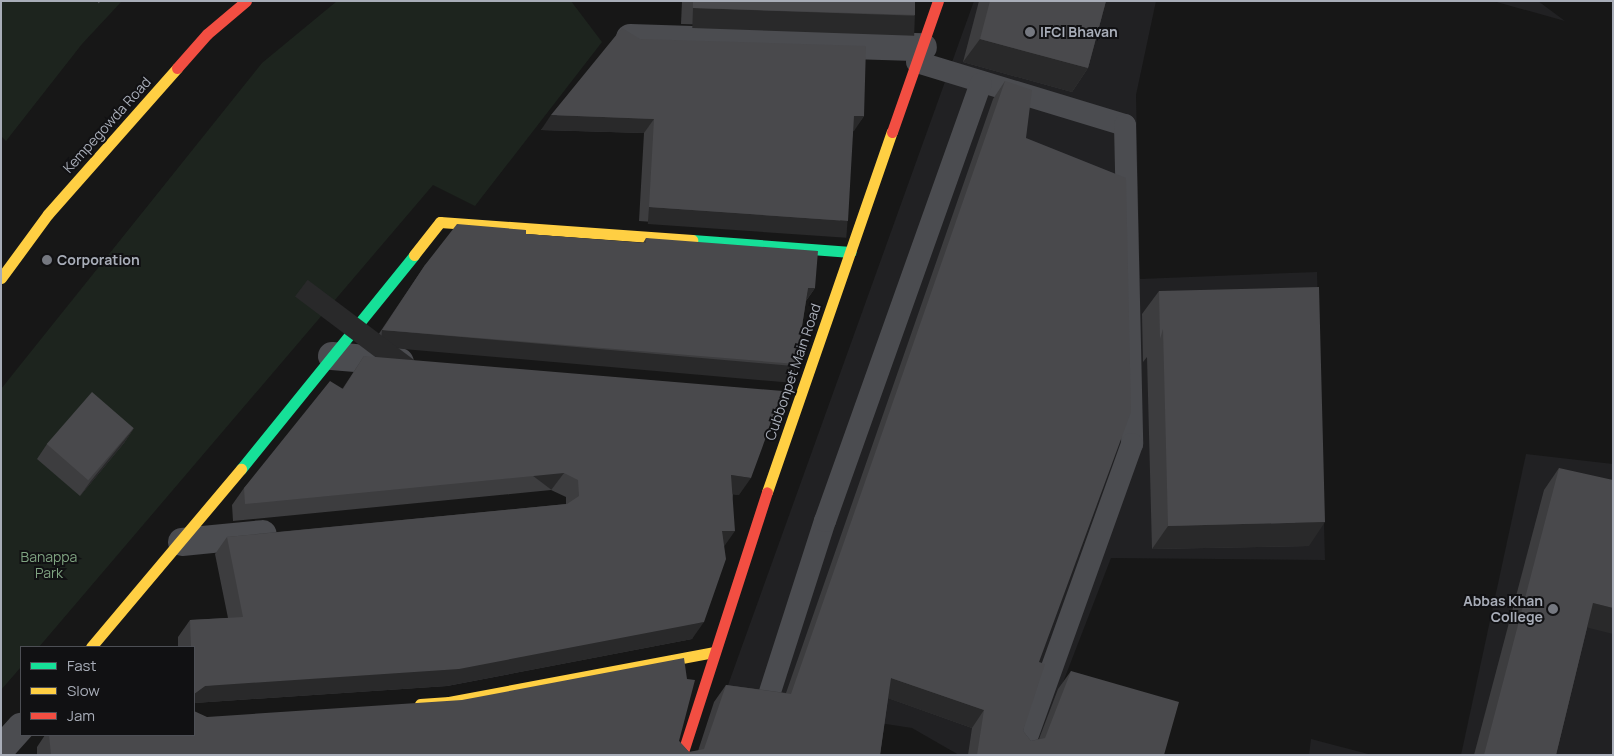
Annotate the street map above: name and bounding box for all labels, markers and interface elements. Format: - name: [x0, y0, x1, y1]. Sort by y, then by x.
- place label: IFCI Bhavan: [1040, 24, 1118, 40]
- marker: IFCI Bhavan: [1024, 26, 1036, 38]
- street label: Kempegowda Road: [60, 74, 154, 176]
- place label: Corporation: [57, 252, 140, 268]
- marker: Corporation: [41, 254, 53, 266]
- street label: Cubbonpet Main Road: [762, 301, 824, 443]
- park label: Banappa Park: [21, 549, 77, 582]
- place label: Abbas Khan College: [1463, 593, 1543, 626]
- marker: Abbas Khan College: [1547, 603, 1559, 615]
- legend: [20, 646, 195, 736]
- text: Fast: [67, 655, 96, 676]
- text: Slow: [67, 680, 100, 701]
- text: Jam: [67, 705, 95, 726]

